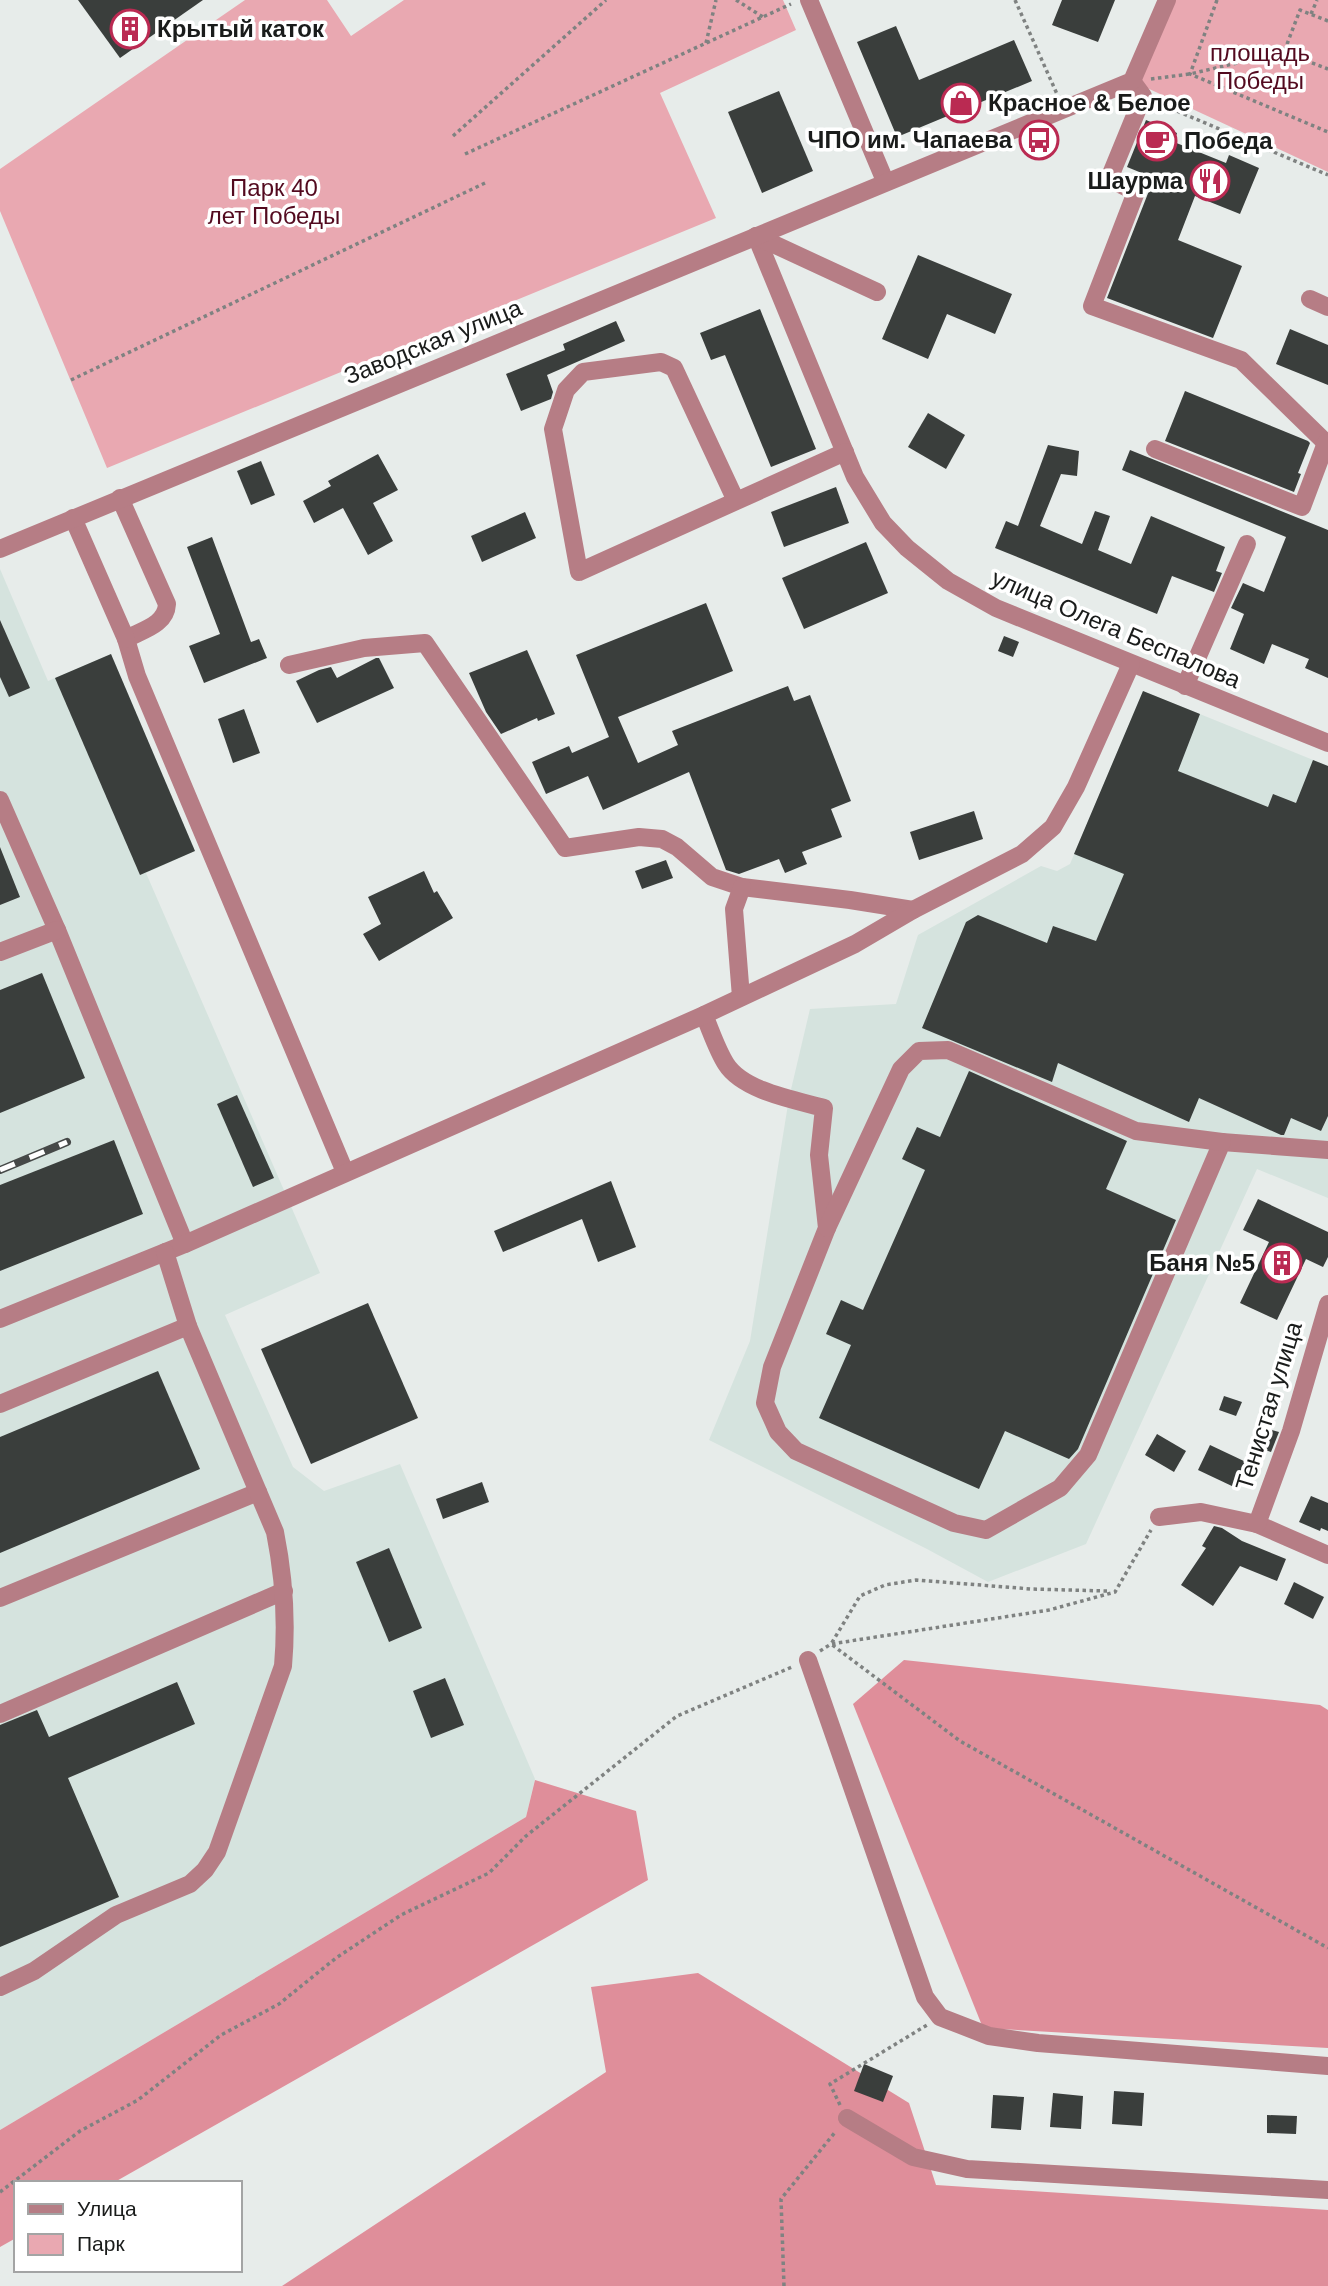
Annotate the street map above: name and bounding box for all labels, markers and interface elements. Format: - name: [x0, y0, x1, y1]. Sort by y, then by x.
- building icon: Крытый каток: [109, 8, 151, 50]
- place label: Крытый каток: [157, 15, 325, 42]
- park label: площадь Победы: [1210, 39, 1310, 94]
- shop icon: Красное & Белое: [940, 82, 982, 124]
- place label: Красное & Белое: [988, 89, 1191, 116]
- bus stop icon: ЧПО им. Чапаева: [1018, 119, 1060, 161]
- cafe icon: Победа: [1136, 120, 1178, 162]
- place label: ЧПО им. Чапаева: [808, 126, 1013, 153]
- place label: Победа: [1184, 127, 1273, 154]
- restaurant icon: Шаурма: [1189, 160, 1231, 202]
- place label: Шаурма: [1087, 167, 1184, 194]
- park label: Парк 40 лет Победы: [208, 174, 340, 229]
- street label: Заводская улица: [340, 293, 526, 389]
- street label: улица Олега Беспалова: [988, 564, 1245, 693]
- building icon: Баня №5: [1261, 1242, 1303, 1284]
- place label: Баня №5: [1149, 1249, 1255, 1276]
- street label: Тенистая улица: [1230, 1318, 1307, 1493]
- legend: [14, 2181, 242, 2272]
- text: Улица: [77, 2197, 137, 2220]
- text: Парк: [77, 2232, 125, 2255]

